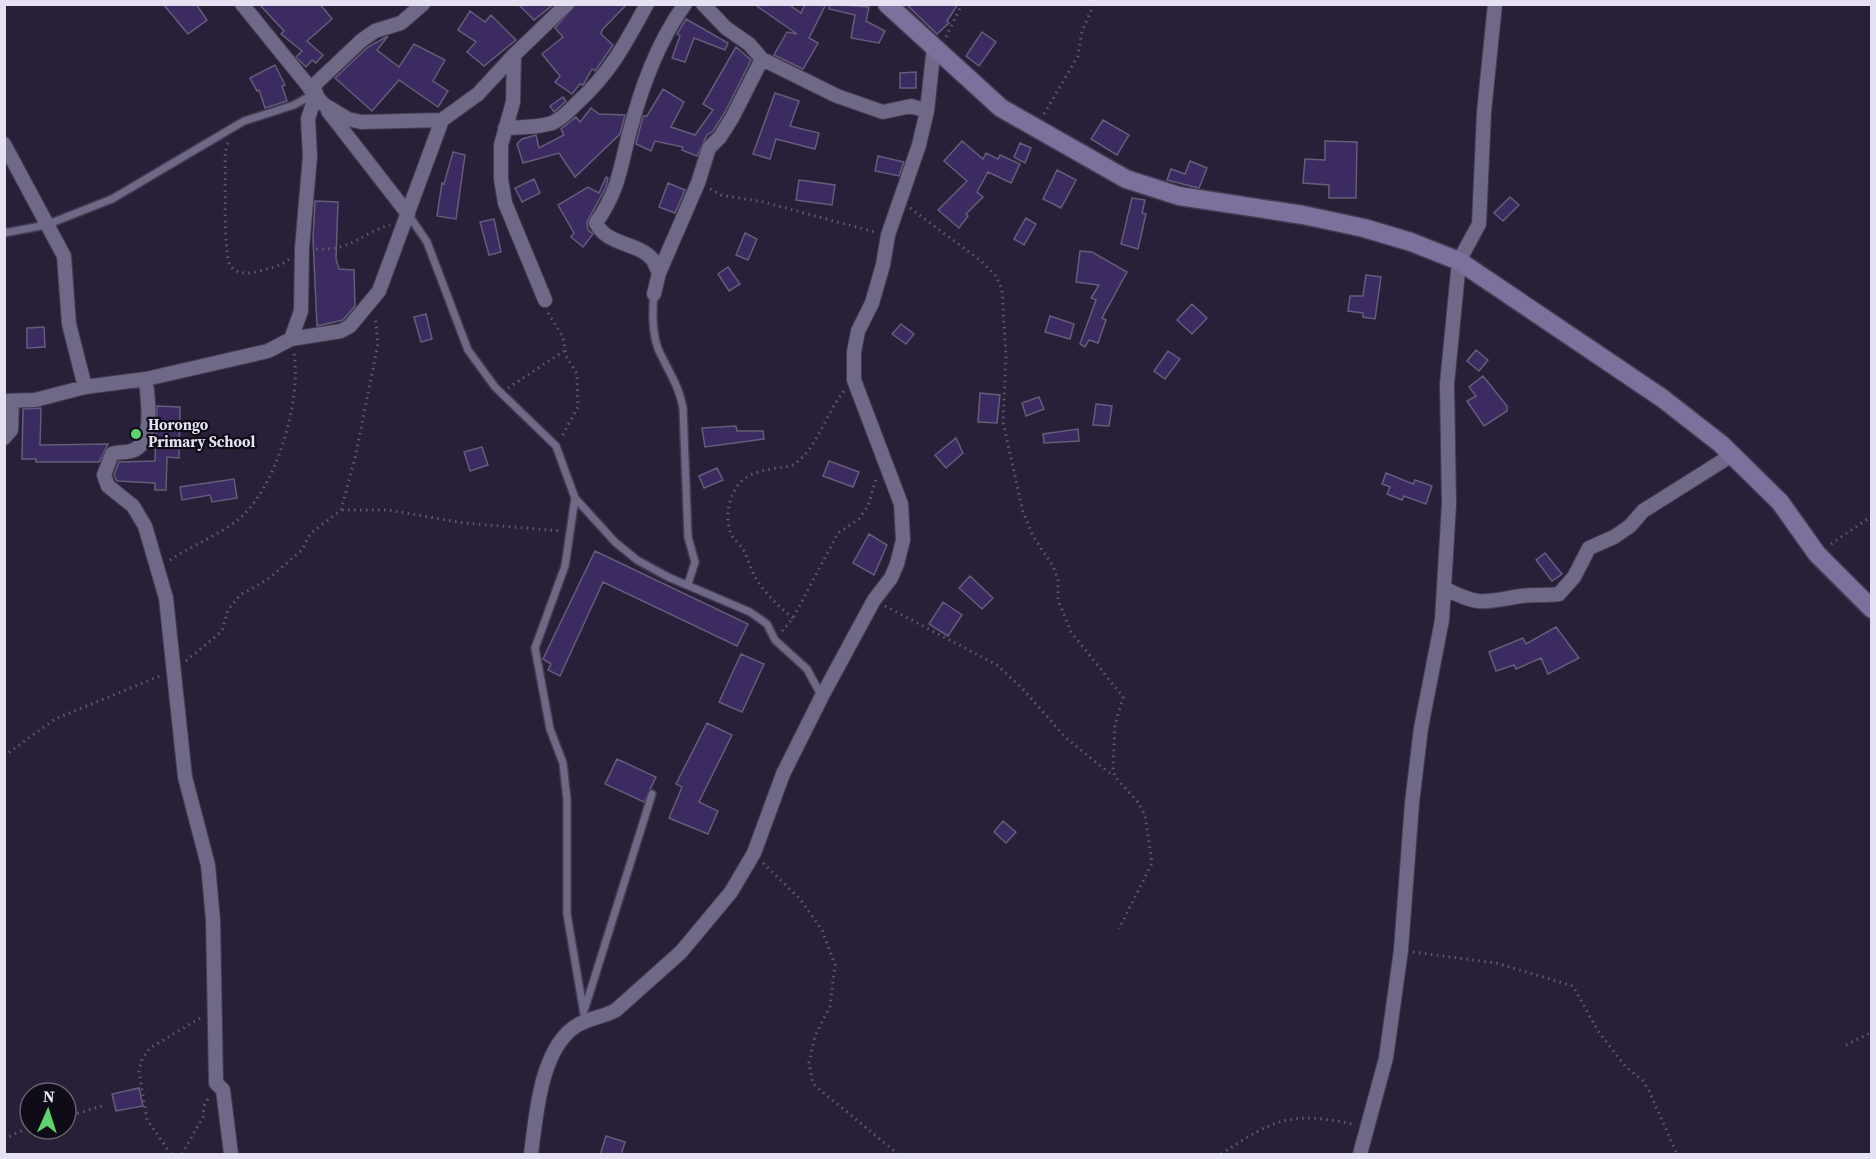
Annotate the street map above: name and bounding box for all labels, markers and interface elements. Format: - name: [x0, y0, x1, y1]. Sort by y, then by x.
- place label: Horongo Primary School: [148, 414, 255, 452]
- marker: Horongo Primary School: [129, 427, 143, 441]
- north arrow: [18, 1081, 78, 1141]
- text: N: [42, 1085, 56, 1107]

